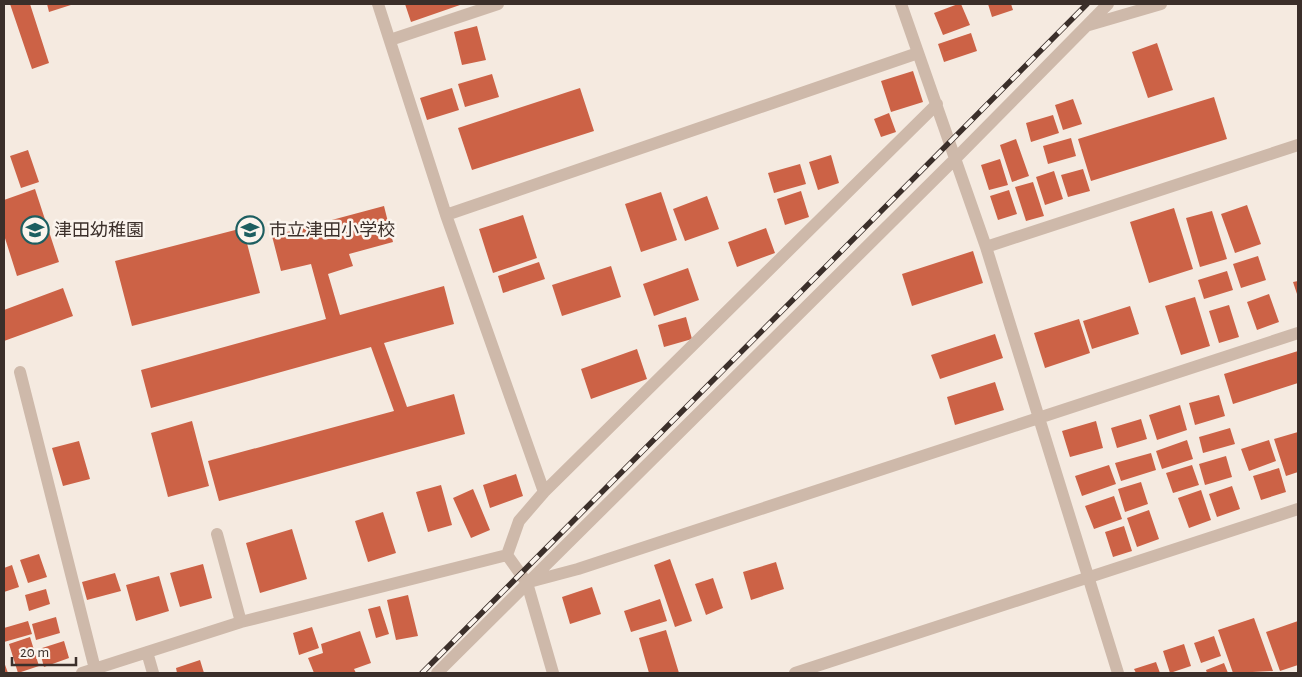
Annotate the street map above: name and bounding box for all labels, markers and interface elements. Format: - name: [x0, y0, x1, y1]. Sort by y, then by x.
- school or university icon: 津田幼稚園: [20, 215, 50, 245]
- school or university icon: 市立津田小学校: [235, 215, 265, 245]
- place label: 津田幼稚園: [54, 220, 144, 240]
- place label: 市立津田小学校: [269, 220, 395, 240]
- scale bar: [12, 634, 76, 666]
- text: 20 m: [20, 645, 49, 660]

